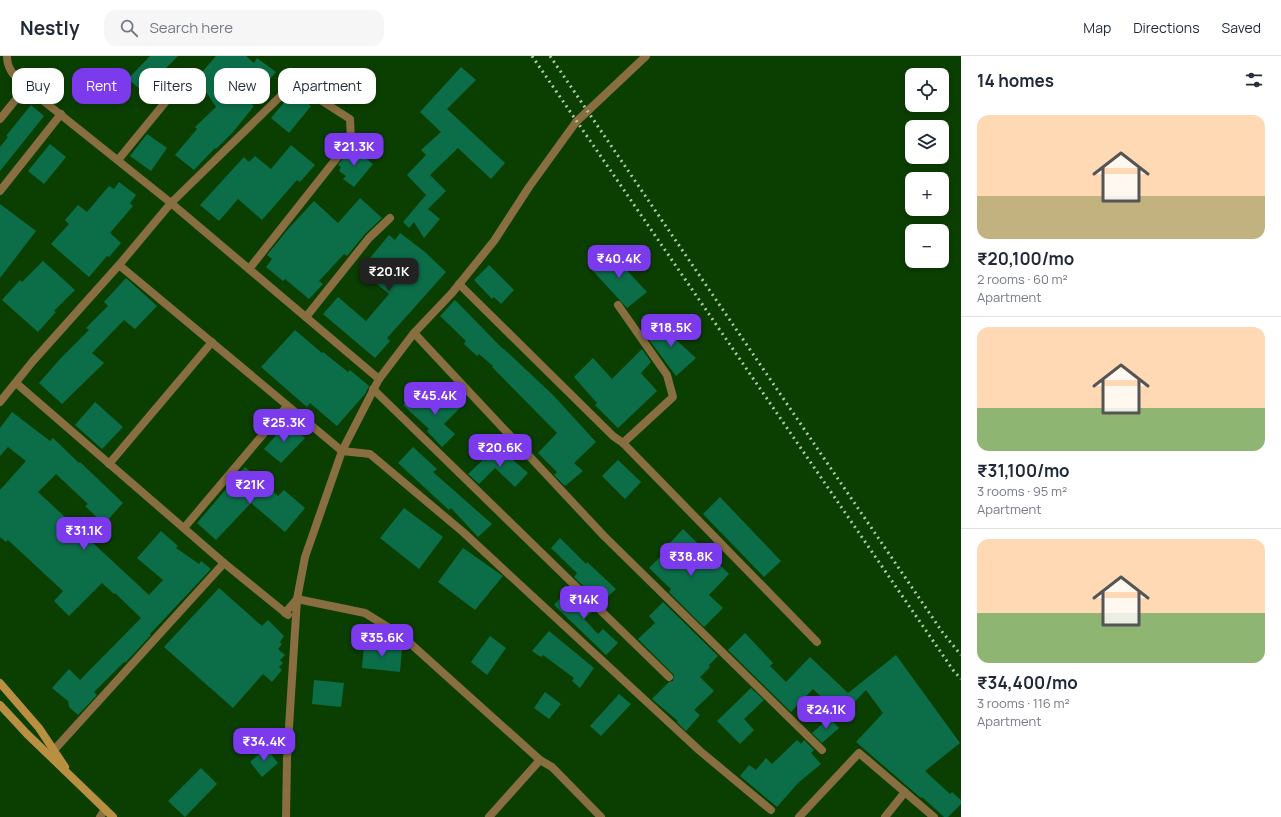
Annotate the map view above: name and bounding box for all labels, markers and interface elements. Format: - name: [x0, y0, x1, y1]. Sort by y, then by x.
- search box: [104, 10, 384, 46]
- text: Nestly: [20, 15, 80, 41]
- icon: search: [118, 17, 140, 39]
- text: Search here: [150, 17, 233, 38]
- text: Map: [1083, 18, 1111, 37]
- text: Directions: [1133, 18, 1200, 37]
- text: Saved: [1222, 18, 1261, 37]
- chip: Buy: [12, 68, 64, 104]
- chip: Rent: [72, 68, 131, 104]
- chip: Filters: [139, 68, 206, 104]
- chip: New: [214, 68, 270, 104]
- chip: Apartment: [278, 68, 376, 104]
- map controls: [905, 68, 949, 268]
- button: locate: [905, 68, 949, 112]
- text: 14 homes: [977, 69, 1054, 92]
- icon: filters: [1243, 69, 1265, 91]
- button: layers: [905, 120, 949, 164]
- pin: ₹21.3K: [321, 133, 387, 167]
- text: ₹21.3K: [334, 137, 374, 155]
- icon: home: [1085, 141, 1157, 213]
- button: +: [905, 172, 949, 216]
- button: −: [905, 224, 949, 268]
- pin: ₹40.4K: [586, 245, 652, 279]
- text: ₹20,100/mo: [977, 247, 1074, 270]
- text: ₹40.4K: [597, 249, 641, 267]
- pin: ₹20.1K: [356, 258, 422, 292]
- text: ₹20.1K: [369, 262, 409, 280]
- text: 2 rooms · 60 m²: [977, 270, 1068, 288]
- text: Apartment: [977, 288, 1041, 306]
- pin: ₹18.5K: [638, 314, 704, 348]
- text: ₹18.5K: [650, 318, 692, 336]
- icon: home: [1085, 353, 1157, 425]
- pin: ₹45.4K: [402, 382, 468, 416]
- text: ₹45.4K: [413, 386, 457, 404]
- pin: ₹25.3K: [251, 409, 317, 443]
- text: ₹25.3K: [262, 413, 306, 431]
- pin: ₹20.6K: [467, 434, 533, 468]
- text: ₹20.6K: [478, 438, 522, 456]
- text: ₹31,100/mo: [977, 459, 1070, 482]
- pin: ₹21K: [226, 471, 274, 505]
- text: ₹21K: [235, 475, 265, 493]
- text: 3 rooms · 95 m²: [977, 482, 1067, 500]
- text: Apartment: [977, 500, 1041, 518]
- pin: ₹31.1K: [51, 517, 117, 551]
- text: ₹31.1K: [65, 521, 103, 539]
- pin: ₹38.8K: [658, 543, 724, 577]
- text: ₹38.8K: [669, 547, 713, 565]
- icon: home: [1085, 565, 1157, 637]
- pin: ₹14K: [560, 586, 608, 620]
- text: ₹14K: [569, 590, 599, 608]
- pin: ₹35.6K: [349, 624, 415, 658]
- text: ₹35.6K: [360, 628, 404, 646]
- text: ₹34,400/mo: [977, 671, 1078, 694]
- text: 3 rooms · 116 m²: [977, 694, 1070, 712]
- pin: ₹24.1K: [793, 696, 859, 730]
- text: ₹24.1K: [806, 700, 846, 718]
- text: Apartment: [977, 712, 1041, 730]
- pin: ₹34.4K: [231, 728, 297, 762]
- text: ₹34.4K: [242, 732, 286, 750]

